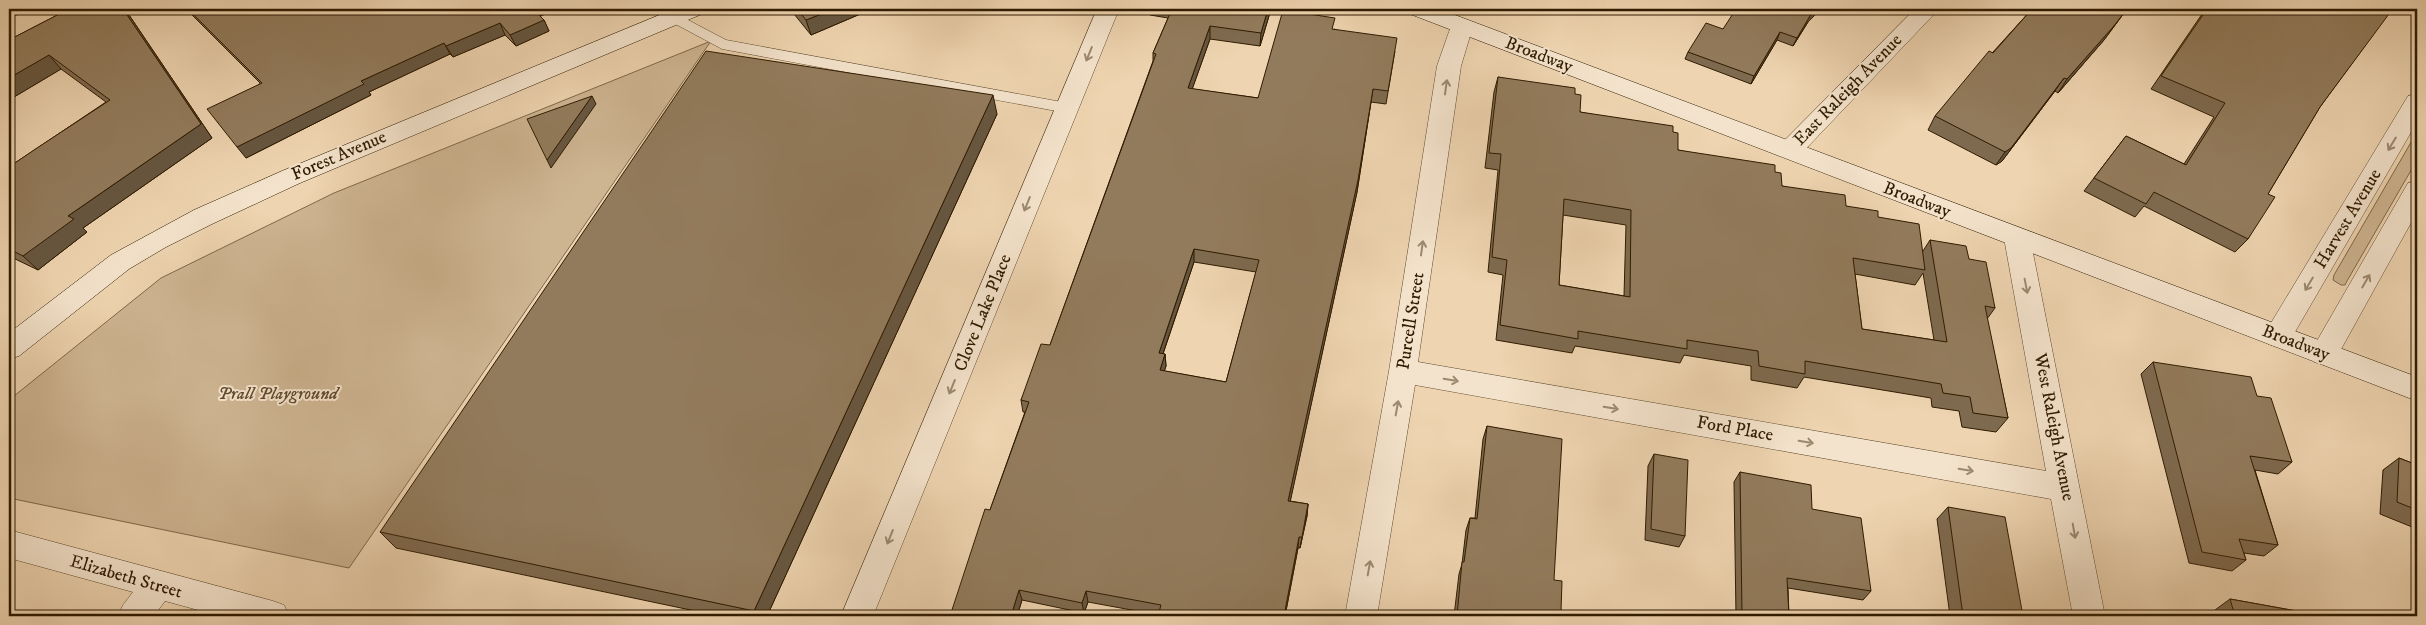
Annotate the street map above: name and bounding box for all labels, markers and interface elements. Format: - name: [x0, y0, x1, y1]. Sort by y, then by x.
- street label: East Raleigh Avenue: [1789, 29, 1907, 151]
- street label: Broadway: [1502, 32, 1576, 78]
- one-way arrow: [1084, 46, 1093, 61]
- one-way arrow: [1441, 79, 1451, 95]
- street label: Forest Avenue: [288, 126, 390, 186]
- one-way arrow: [2387, 136, 2397, 150]
- street label: Harvest Avenue: [2310, 165, 2386, 273]
- street label: Broadway: [1880, 177, 1954, 223]
- one-way arrow: [1022, 196, 1032, 211]
- one-way arrow: [1417, 240, 1427, 256]
- street label: Clove Lake Place: [949, 251, 1017, 375]
- street label: Purcell Street: [1392, 271, 1430, 371]
- one-way arrow: [2361, 274, 2371, 288]
- one-way arrow: [2304, 276, 2314, 290]
- one-way arrow: [2021, 278, 2031, 294]
- street label: Broadway: [2259, 320, 2333, 366]
- street label: West Raleigh Avenue: [2029, 350, 2079, 503]
- one-way arrow: [1443, 375, 1459, 385]
- one-way arrow: [947, 379, 956, 394]
- park label: Prall Playground: [218, 383, 340, 405]
- one-way arrow: [1392, 400, 1402, 416]
- one-way arrow: [1603, 403, 1619, 413]
- street label: Ford Place: [1695, 411, 1775, 447]
- one-way arrow: [1797, 437, 1813, 447]
- one-way arrow: [1957, 466, 1973, 475]
- one-way arrow: [2070, 523, 2080, 539]
- one-way arrow: [885, 529, 894, 544]
- street label: Elizabeth Street: [67, 550, 185, 604]
- one-way arrow: [1364, 561, 1374, 577]

